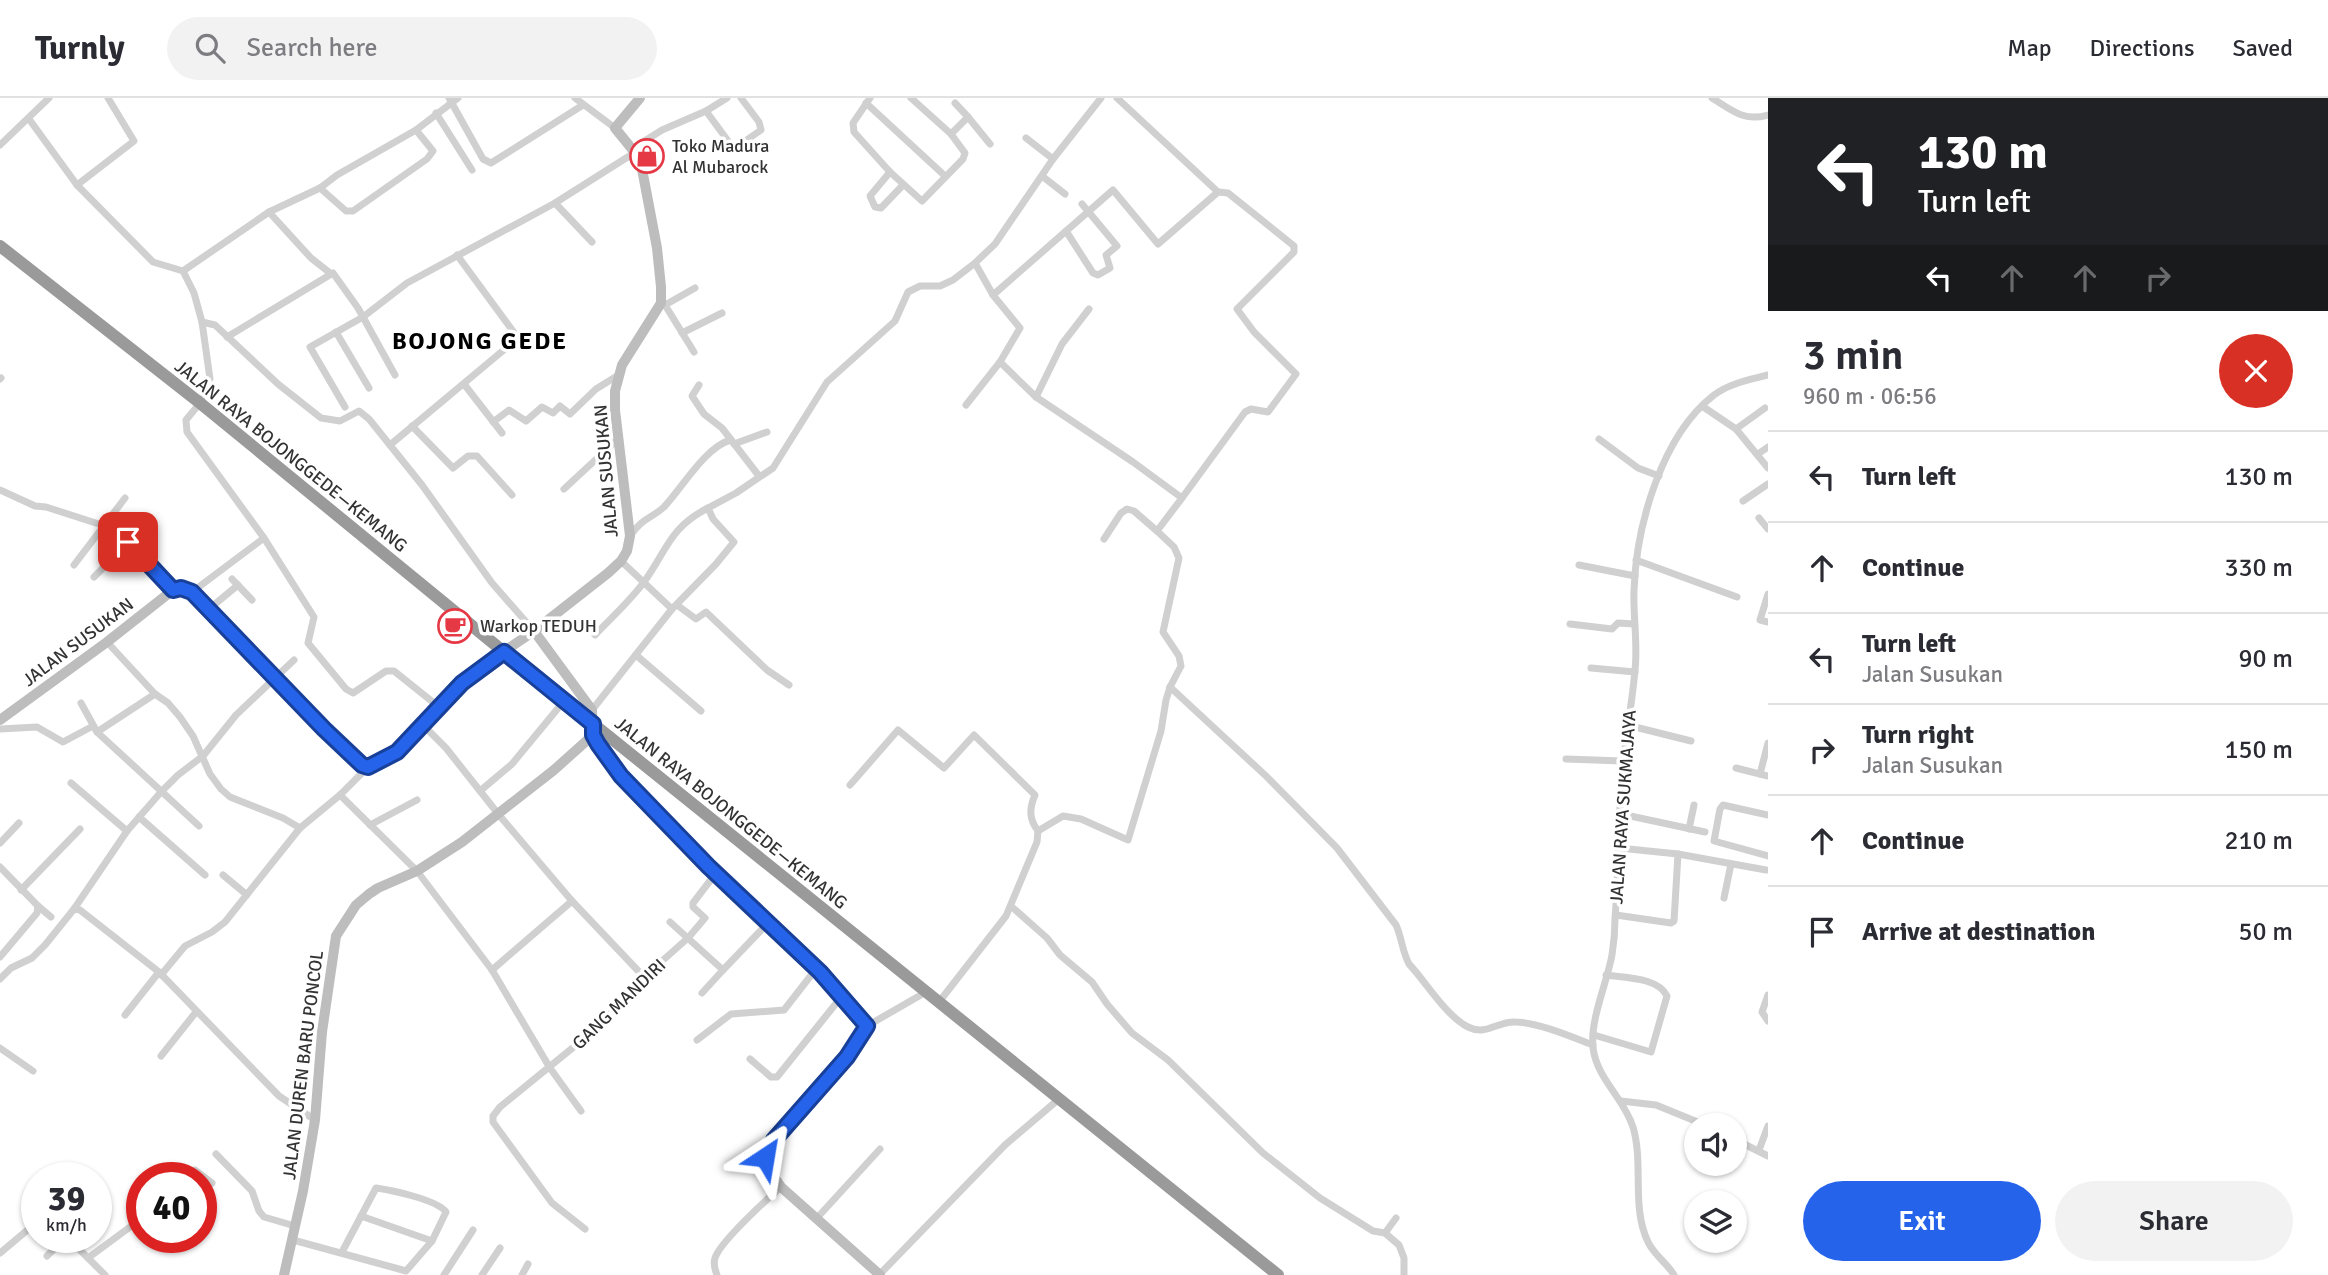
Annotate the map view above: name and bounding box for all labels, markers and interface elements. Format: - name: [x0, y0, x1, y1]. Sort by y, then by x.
- search box: [167, 17, 657, 80]
- text: Turnly: [35, 28, 125, 69]
- icon: search: [191, 29, 229, 67]
- text: Search here: [247, 32, 378, 64]
- text: Map: [2007, 33, 2052, 63]
- text: Directions: [2090, 33, 2195, 63]
- text: Saved: [2233, 33, 2293, 63]
- text: 130 m: [1918, 122, 2048, 182]
- icon: left: [1803, 126, 1894, 217]
- place label: Toko Madura Al Mubarock: [672, 135, 769, 178]
- shop icon: Toko Madura Al Mubarock: [628, 137, 666, 175]
- text: Turn left: [1918, 182, 2031, 221]
- icon: left: [1920, 259, 1958, 297]
- icon: ahead: [1993, 259, 2031, 297]
- icon: ahead: [2066, 259, 2104, 297]
- icon: right: [2139, 259, 2177, 297]
- district label: BOJONG GEDE: [392, 326, 568, 356]
- text: 3 min: [1803, 330, 1904, 381]
- button: close: [2219, 334, 2293, 408]
- street label: JALAN RAYA BOJONGGEDE—KEMANG: [170, 355, 412, 557]
- text: 960 m · 06:56: [1803, 382, 1937, 411]
- street label: JALAN SUSUKAN: [589, 404, 623, 538]
- icon: left: [1803, 458, 1841, 496]
- text: Turn left: [1862, 461, 1956, 493]
- text: 130 m: [2224, 461, 2293, 493]
- pin: [98, 512, 158, 572]
- icon: arrive: [109, 523, 147, 561]
- icon: ahead: [1803, 549, 1841, 587]
- text: Continue: [1862, 552, 1964, 584]
- text: 330 m: [2224, 552, 2293, 584]
- street label: JALAN SUSUKAN: [18, 593, 138, 691]
- cafe icon: Warkop TEDUH: [436, 607, 474, 645]
- place label: Warkop TEDUH: [480, 615, 597, 637]
- text: Turn left: [1862, 628, 1956, 660]
- icon: left: [1803, 640, 1841, 678]
- text: 90 m: [2238, 643, 2293, 675]
- text: Jalan Susukan: [1862, 660, 2003, 689]
- street label: JALAN RAYA SUKMAJAYA: [1605, 709, 1641, 905]
- street label: JALAN RAYA BOJONGGEDE—KEMANG: [610, 712, 852, 914]
- text: Turn right: [1862, 719, 1974, 751]
- icon: right: [1803, 731, 1841, 769]
- text: 150 m: [2224, 734, 2293, 766]
- text: Jalan Susukan: [1862, 751, 2003, 780]
- icon: ahead: [1803, 822, 1841, 860]
- text: Continue: [1862, 825, 1964, 857]
- text: 210 m: [2224, 825, 2293, 857]
- icon: arrive: [1803, 913, 1841, 951]
- text: Arrive at destination: [1862, 916, 2095, 948]
- text: 50 m: [2238, 916, 2293, 948]
- street label: JALAN DUREN BARU PONCOL: [278, 949, 328, 1181]
- street label: GANG MANDIRI: [568, 954, 670, 1054]
- map controls: [1684, 1113, 1747, 1253]
- button: sound: [1684, 1113, 1747, 1176]
- position arrow: [728, 1120, 802, 1194]
- speed limit sign: 40: [126, 1162, 217, 1253]
- text: 39: [48, 1177, 85, 1220]
- button: Exit: [1803, 1181, 2041, 1261]
- button: Share: [2055, 1181, 2293, 1261]
- button: layers: [1684, 1190, 1747, 1253]
- text: km/h: [46, 1214, 87, 1236]

